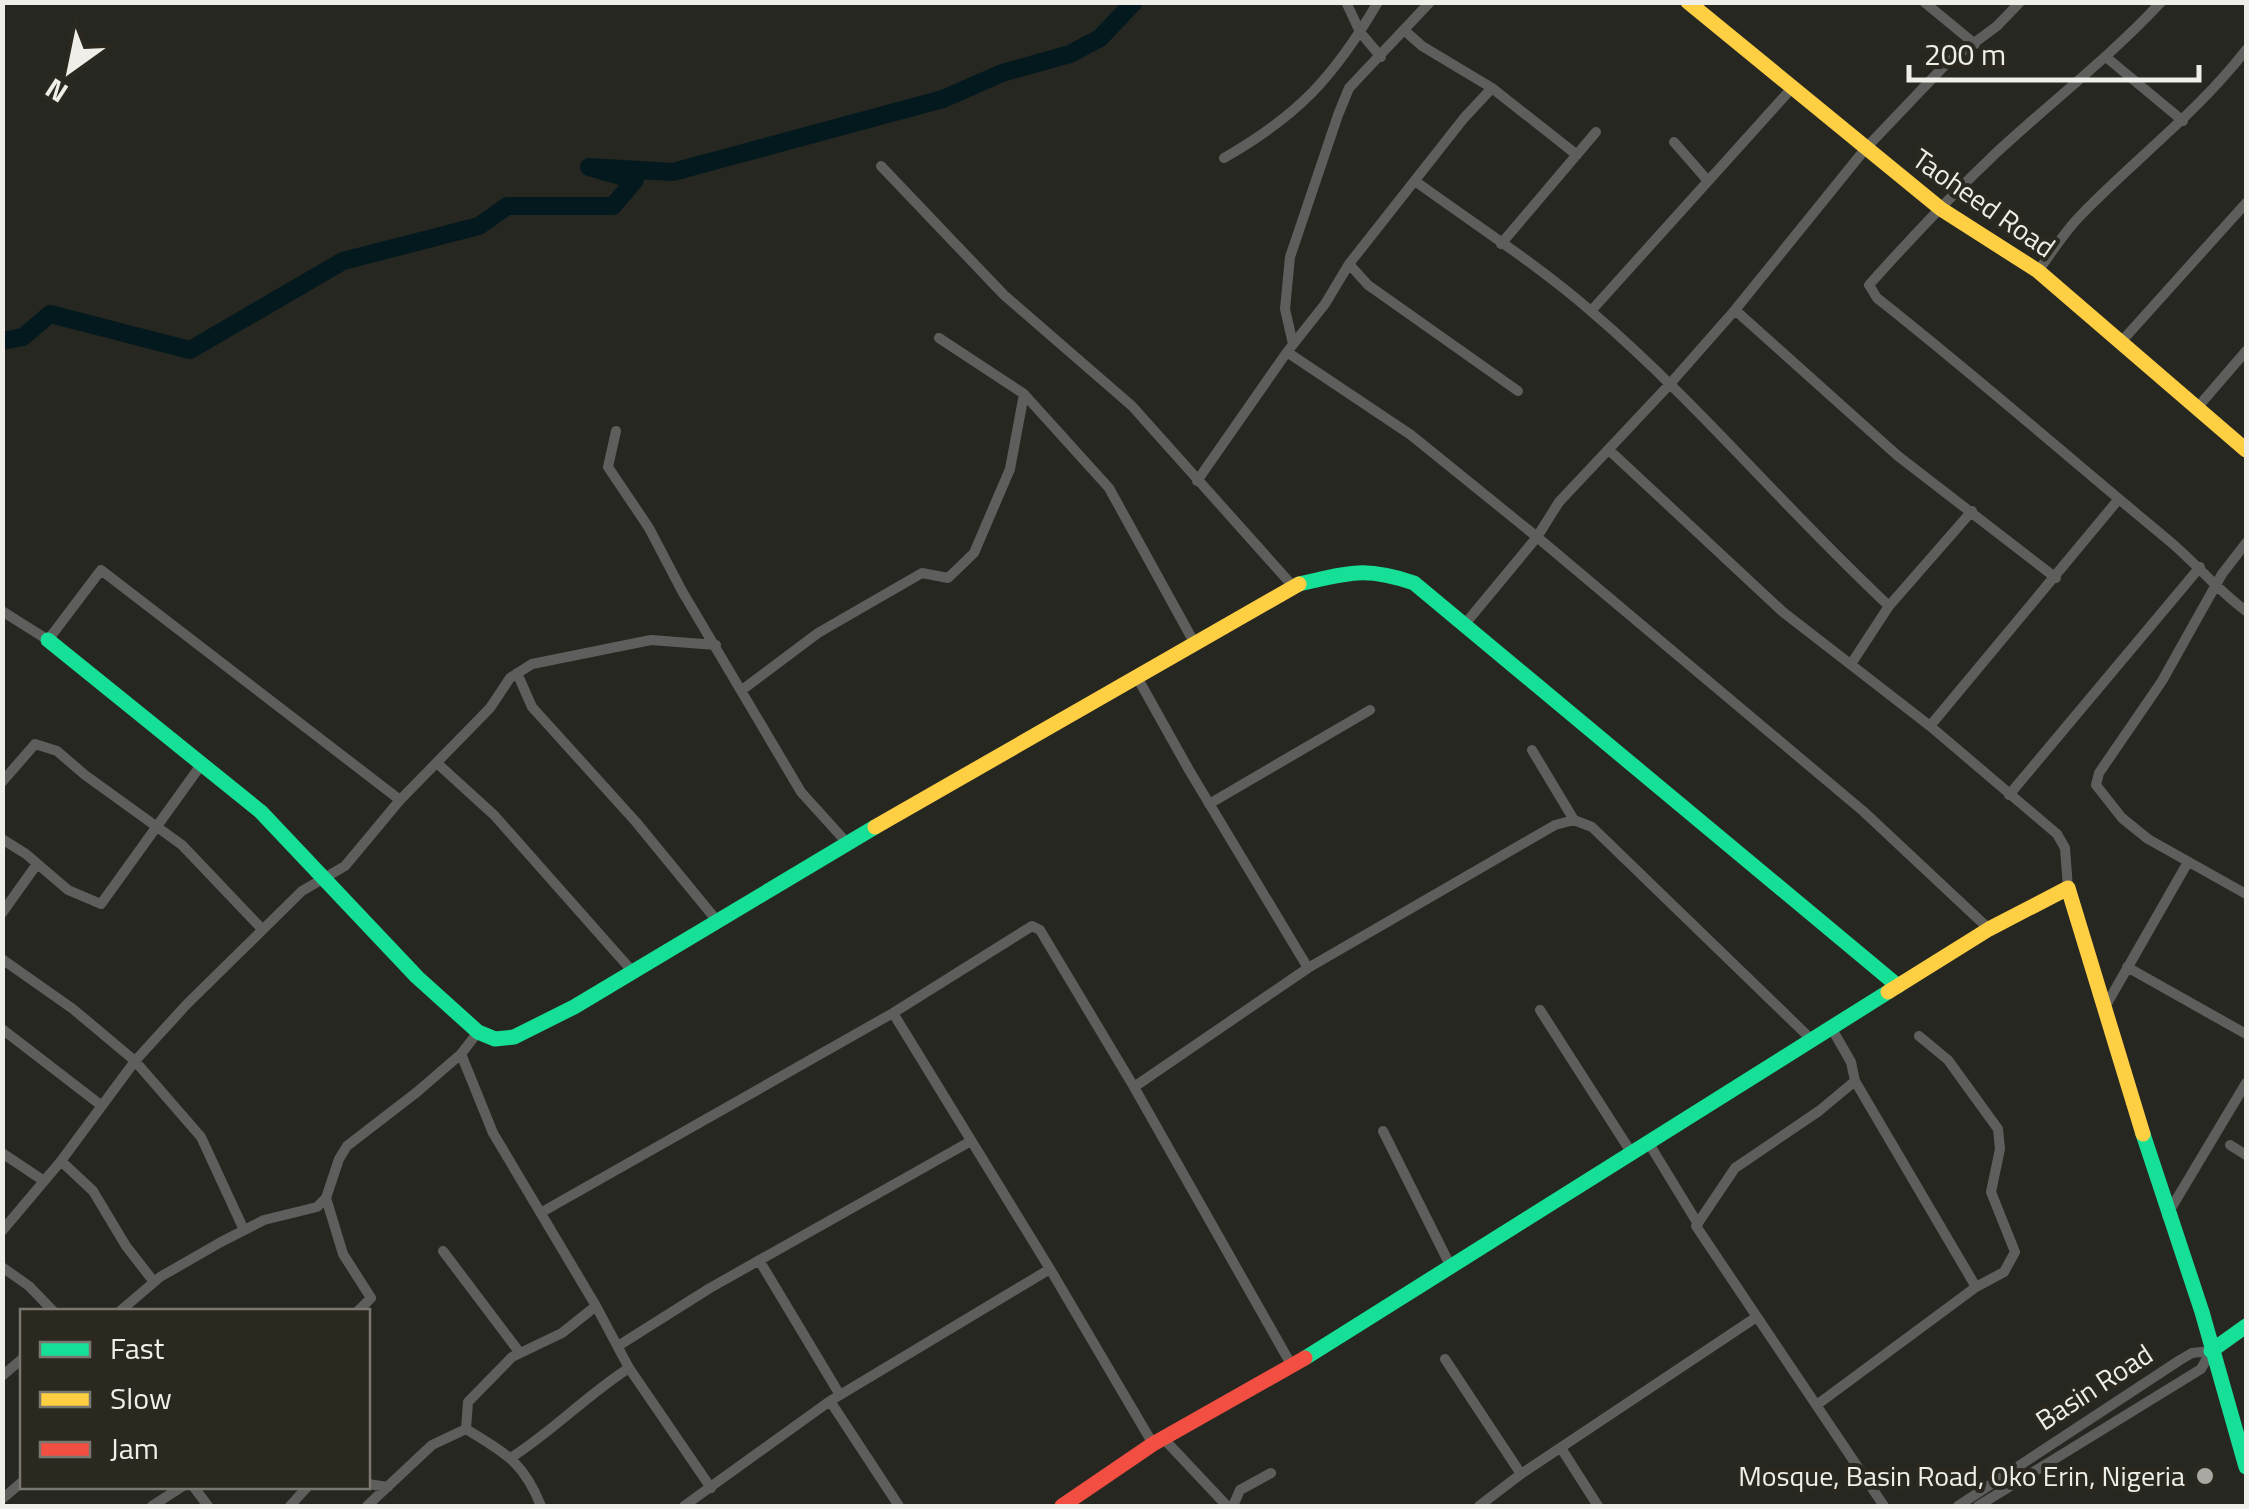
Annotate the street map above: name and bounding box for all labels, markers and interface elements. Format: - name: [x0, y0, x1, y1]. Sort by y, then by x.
- north arrow: [20, 20, 120, 120]
- scale bar: [1909, 20, 2199, 82]
- text: 200 m: [1924, 31, 2006, 77]
- text: N: [36, 68, 76, 115]
- street label: Taoheed Road: [1904, 137, 2065, 268]
- legend: [20, 1309, 370, 1489]
- text: Fast: [110, 1325, 165, 1371]
- street label: Basin Road: [2027, 1333, 2161, 1441]
- text: Slow: [110, 1375, 172, 1421]
- text: Jam: [110, 1425, 159, 1471]
- place label: Mosque, Basin Road, Oko Erin, Nigeria: [1738, 1454, 2185, 1497]
- marker: Mosque, Basin Road, Oko Erin, Nigeria: [2194, 1465, 2216, 1487]

